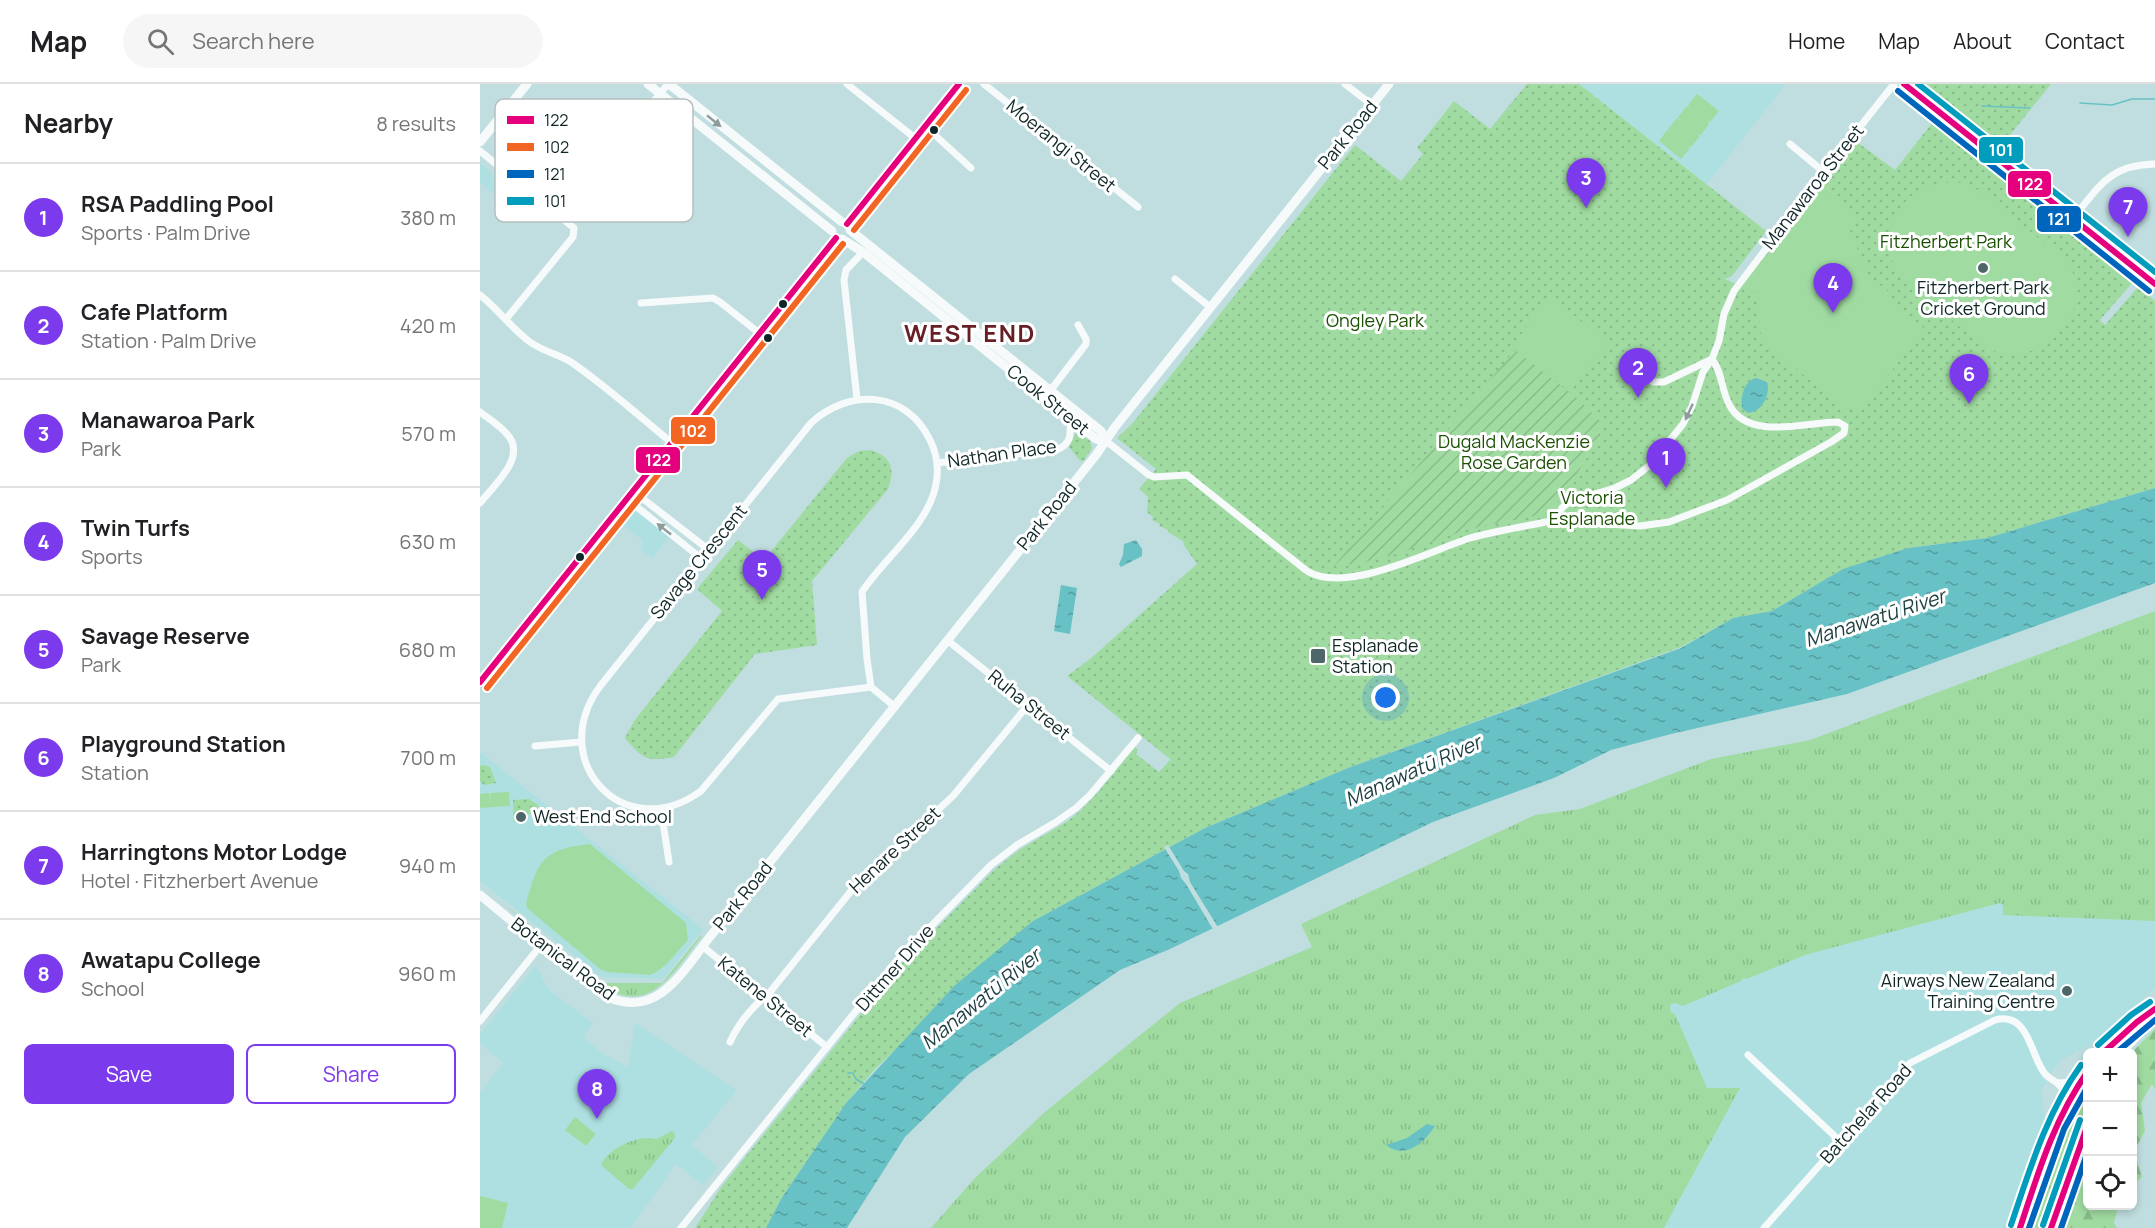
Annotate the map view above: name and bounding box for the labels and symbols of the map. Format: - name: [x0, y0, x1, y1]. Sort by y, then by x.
- street label: Moerangi Street: [1002, 94, 1121, 197]
- street label: Park Road: [1312, 95, 1382, 174]
- legend: [495, 99, 693, 222]
- text: 122: [544, 109, 568, 131]
- one-way arrow: [707, 114, 722, 126]
- street label: Manawaroa Street: [1756, 119, 1869, 254]
- unlabelled marker: [928, 124, 940, 136]
- text: 102: [544, 136, 569, 158]
- line badge: 101: [1978, 136, 2024, 164]
- text: 101: [1989, 139, 2013, 161]
- pin: 3: [1566, 158, 1606, 208]
- text: 121: [544, 163, 566, 185]
- line badge: 122: [2007, 170, 2052, 198]
- text: 122: [2017, 173, 2043, 195]
- pin: 7: [2108, 188, 2148, 237]
- text: 101: [544, 190, 566, 212]
- line badge: 121: [2036, 205, 2082, 233]
- text: 121: [2047, 208, 2071, 230]
- park label: Fitzherbert Park: [1880, 229, 2013, 253]
- marker: Fitzherbert Park Cricket Ground: [1976, 261, 1990, 275]
- pin: 4: [1814, 264, 1852, 313]
- place label: Fitzherbert Park Cricket Ground: [1917, 275, 2050, 320]
- unlabelled marker: [777, 298, 789, 310]
- park label: Ongley Park: [1326, 308, 1425, 332]
- district label: WEST END: [904, 316, 1036, 349]
- unlabelled marker: [762, 332, 774, 344]
- pin: 2: [1618, 348, 1658, 398]
- pin: 6: [1950, 354, 1988, 404]
- street label: Cook Street: [1002, 359, 1095, 440]
- one-way arrow: [1684, 403, 1693, 420]
- line badge: 102: [670, 416, 716, 445]
- text: 102: [679, 420, 707, 442]
- park label: Dugald MacKenzie Rose Garden: [1438, 429, 1590, 474]
- street label: Nathan Place: [946, 433, 1058, 473]
- pin: 1: [1646, 438, 1686, 488]
- line badge: 122: [635, 446, 681, 474]
- text: 122: [645, 449, 671, 471]
- street label: Park Road: [1011, 476, 1081, 555]
- park label: Victoria Esplanade: [1549, 485, 1635, 530]
- street label: Savage Crescent: [644, 499, 752, 624]
- one-way arrow: [657, 523, 672, 535]
- pin: 5: [742, 550, 782, 600]
- unlabelled marker: [574, 551, 586, 563]
- water label: Manawatū River: [1801, 581, 1951, 653]
- place label: Esplanade Station: [1332, 633, 1418, 678]
- marker: Esplanade Station: [1309, 647, 1327, 665]
- street label: Ruha Street: [984, 664, 1076, 745]
- your location: [1371, 683, 1400, 712]
- water label: Manawatū River: [1341, 727, 1488, 813]
- street label: Henare Street: [844, 801, 945, 898]
- place label: West End School: [533, 804, 672, 828]
- marker: West End School: [514, 810, 528, 824]
- street label: Park Road: [707, 856, 777, 935]
- street label: Botanical Road: [507, 911, 620, 1005]
- street label: Dittmer Drive: [850, 919, 939, 1016]
- water label: Manawatū River: [915, 940, 1048, 1055]
- street label: Katene Street: [713, 951, 818, 1042]
- place label: Airways New Zealand Training Centre: [1881, 968, 2055, 1013]
- marker: Airways New Zealand Training Centre: [2060, 984, 2074, 998]
- street label: Batchelar Road: [1814, 1058, 1916, 1168]
- pin: 8: [578, 1070, 616, 1119]

